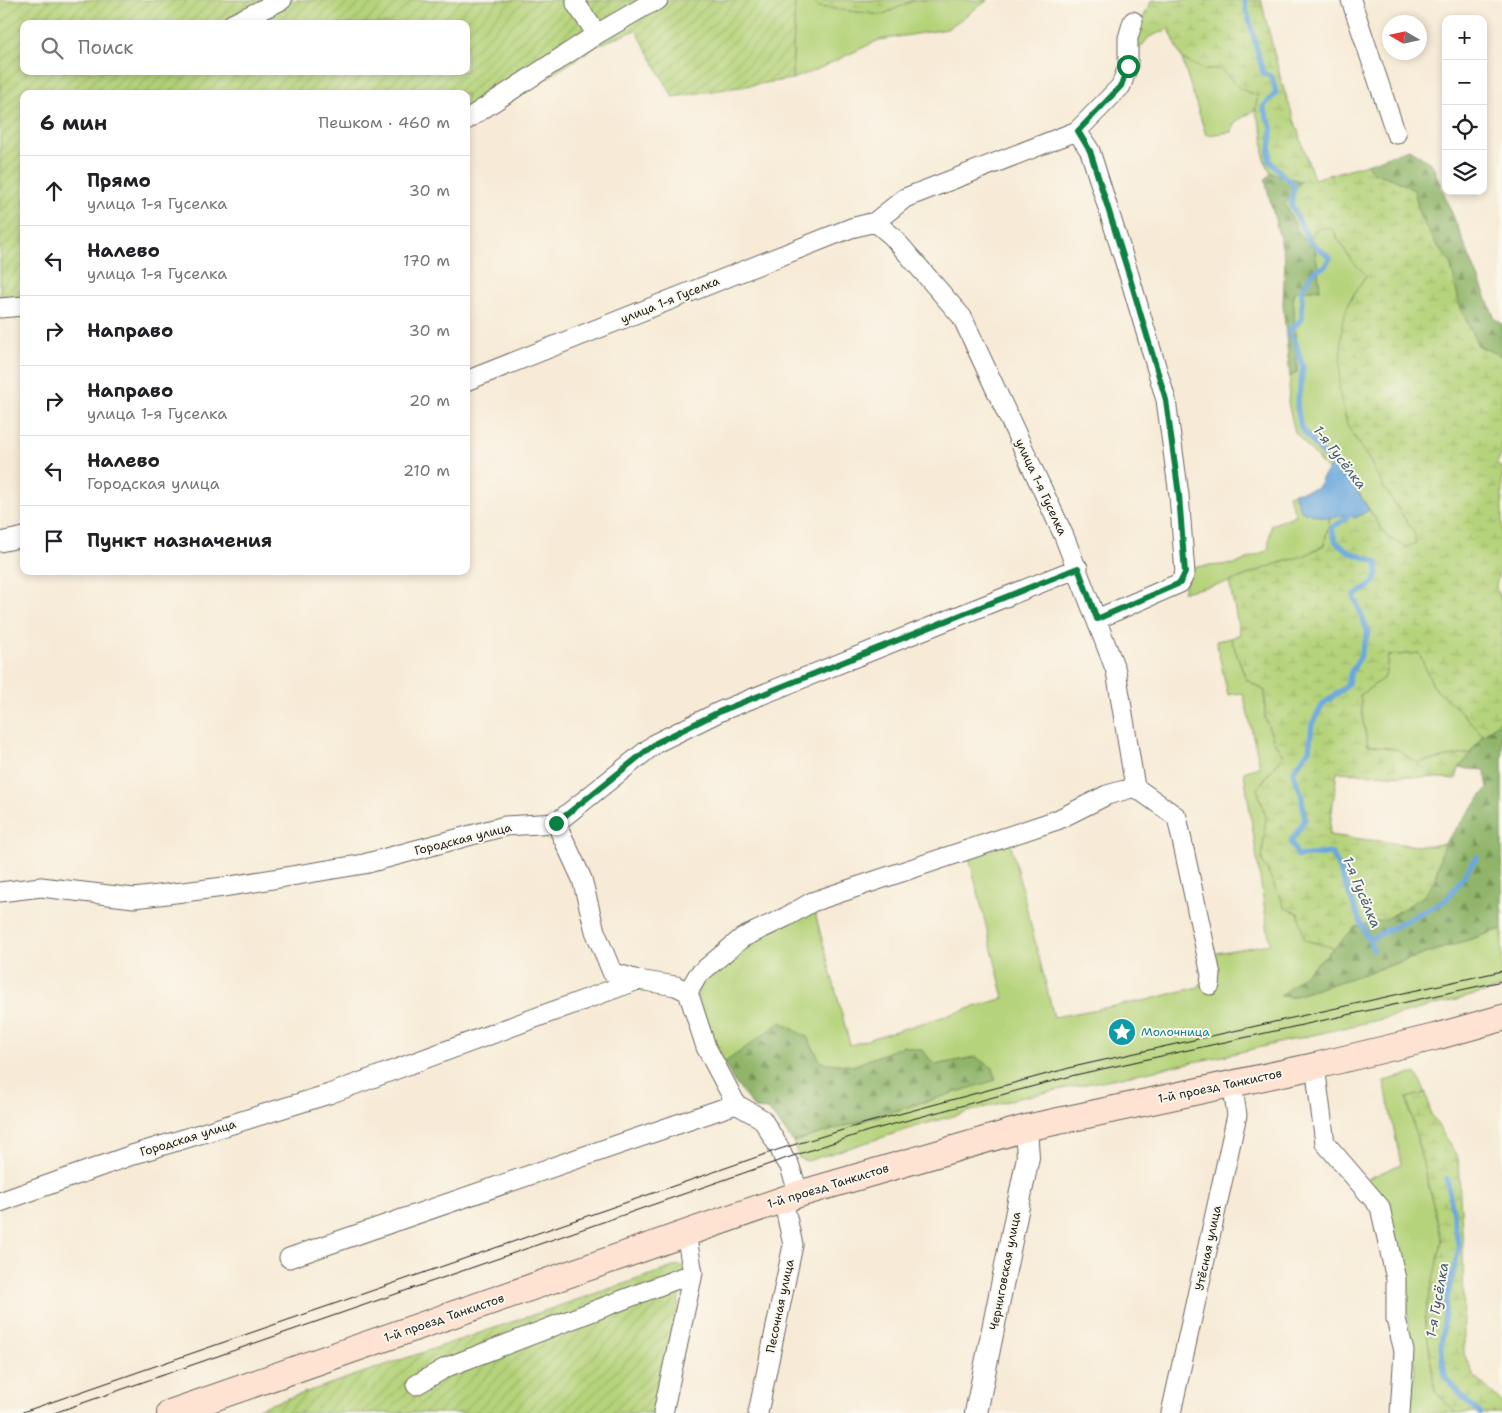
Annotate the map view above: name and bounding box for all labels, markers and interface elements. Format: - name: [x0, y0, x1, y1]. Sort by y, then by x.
- north arrow: [1382, 15, 1427, 60]
- map controls: [1442, 15, 1487, 195]
- button: +: [1442, 15, 1487, 60]
- search box: [20, 20, 470, 75]
- icon: search: [38, 34, 66, 62]
- text: Поиск: [78, 35, 133, 60]
- route start: [1117, 55, 1140, 78]
- button: −: [1442, 60, 1487, 105]
- button: locate: [1442, 105, 1487, 150]
- text: 6 мин: [40, 109, 107, 137]
- text: Пешком · 460 m: [319, 112, 450, 133]
- button: layers: [1442, 150, 1487, 195]
- text: Прямо: [87, 168, 151, 193]
- icon: ahead: [40, 177, 68, 205]
- text: 30 m: [409, 180, 450, 201]
- text: улица 1-я Гуселка: [87, 193, 227, 214]
- text: Налево: [87, 238, 160, 263]
- icon: left: [40, 247, 68, 275]
- text: 170 m: [403, 250, 450, 271]
- text: улица 1-я Гуселка: [87, 263, 227, 284]
- street label: улица 1-я Гуселка: [618, 273, 722, 327]
- icon: right: [40, 317, 68, 345]
- text: Направо: [87, 318, 173, 343]
- text: 30 m: [409, 320, 450, 341]
- text: Направо: [87, 378, 173, 403]
- icon: right: [40, 387, 68, 415]
- text: 20 m: [409, 390, 450, 411]
- text: улица 1-я Гуселка: [87, 403, 227, 424]
- water label: 1-я Гусёлка: [1309, 421, 1371, 493]
- street label: улица 1-я Гуселка: [1012, 436, 1071, 539]
- text: Налево: [87, 448, 160, 473]
- icon: left: [40, 457, 68, 485]
- text: 210 m: [403, 460, 450, 481]
- text: Городская улица: [87, 473, 220, 494]
- icon: arrive: [40, 527, 68, 555]
- text: Пункт назначения: [87, 528, 272, 553]
- route end: [545, 812, 568, 835]
- street label: Городская улица: [413, 819, 514, 859]
- water label: 1-я Гусёлка: [1339, 853, 1385, 931]
- place icon: Молочница: [1107, 1017, 1137, 1047]
- place label: Молочница: [1141, 1024, 1210, 1040]
- street label: 1-й проезд Танкистов: [1157, 1065, 1283, 1107]
- street label: Городская улица: [138, 1116, 238, 1160]
- street label: 1-й проезд Танкистов: [765, 1160, 891, 1212]
- street label: Утёсная улица: [1191, 1203, 1225, 1292]
- street label: Черниговская улица: [986, 1210, 1024, 1332]
- street label: Песочная улица: [762, 1257, 798, 1354]
- water label: 1-я Гусёлка: [1422, 1261, 1452, 1339]
- street label: 1-й проезд Танкистов: [382, 1290, 506, 1346]

